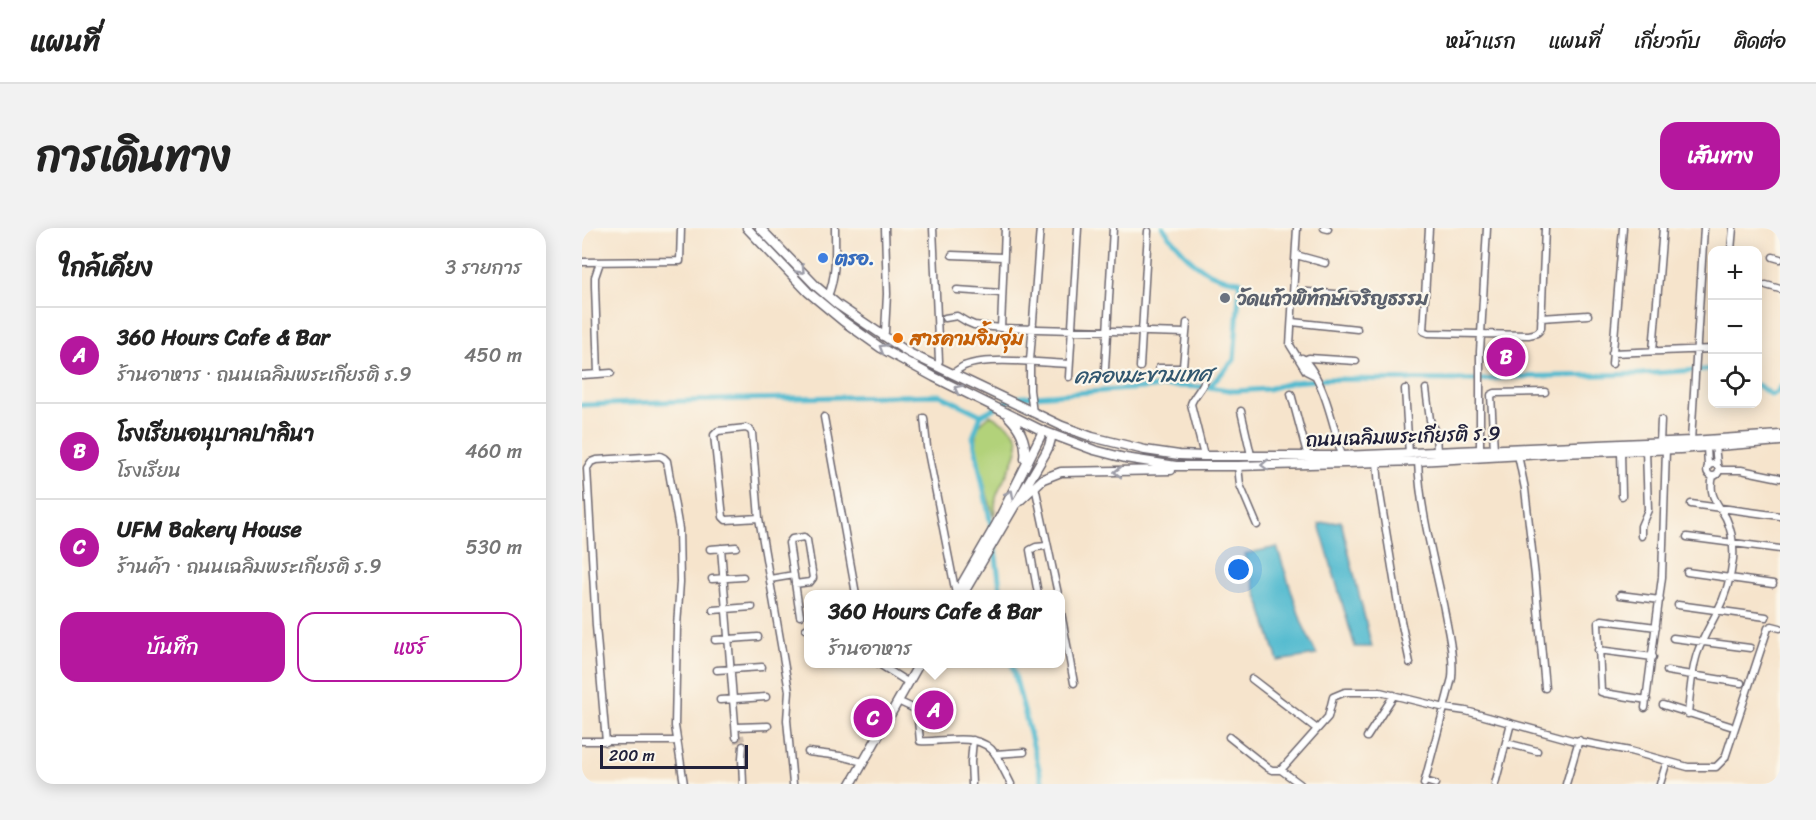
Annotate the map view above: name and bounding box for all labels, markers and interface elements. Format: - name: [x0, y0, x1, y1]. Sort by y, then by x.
- text: แผนที่: [30, 17, 100, 66]
- text: หน้าแรก: [1446, 22, 1516, 60]
- text: แผนที่: [1549, 22, 1601, 60]
- text: เกี่ยวกับ: [1634, 22, 1701, 60]
- text: ติดต่อ: [1734, 22, 1786, 60]
- text: การเดินทาง: [36, 119, 231, 193]
- button: เส้นทาง: [1660, 122, 1780, 190]
- place label: ตรอ.: [834, 241, 875, 276]
- text: ใกล้เคียง: [60, 244, 152, 290]
- map controls: [1708, 246, 1762, 408]
- button: +: [1708, 246, 1762, 300]
- text: 3 รายการ: [445, 250, 522, 285]
- marker: ตรอ.: [816, 251, 830, 265]
- one-way arrow: [794, 263, 805, 273]
- place label: วัดแก้วพิทักษ์เจริญธรรม: [1237, 281, 1429, 316]
- marker: วัดแก้วพิทักษ์เจริญธรรม: [1218, 291, 1232, 305]
- button: −: [1708, 300, 1762, 354]
- text: 360 Hours Cafe & Bar: [117, 318, 330, 357]
- place label: สารคามจิ้มจุ่ม: [909, 320, 1024, 356]
- marker: สารคามจิ้มจุ่ม: [891, 331, 905, 345]
- pin: B: [1486, 334, 1526, 380]
- text: A: [73, 338, 86, 373]
- text: 450 m: [464, 338, 522, 373]
- one-way arrow: [879, 344, 889, 356]
- button: locate: [1708, 354, 1762, 408]
- water label: คลองมะขามเทศ: [1074, 355, 1218, 395]
- text: ร้านอาหาร · ถนนเฉลิมพระเกียรติ ร.9: [117, 357, 412, 392]
- one-way arrow: [954, 385, 965, 396]
- text: โรงเรียนอนุบาลปาลินา: [117, 414, 314, 453]
- street label: ถนนเฉลิมพระเกียรติ ร.9: [1305, 416, 1501, 457]
- text: B: [73, 434, 86, 469]
- text: 460 m: [465, 434, 522, 469]
- text: โรงเรียน: [117, 453, 181, 488]
- one-way arrow: [1261, 459, 1270, 471]
- one-way arrow: [1113, 466, 1122, 478]
- one-way arrow: [1003, 489, 1015, 500]
- text: UFM Bakery House: [117, 510, 302, 549]
- text: C: [73, 530, 86, 565]
- text: 530 m: [466, 530, 522, 565]
- text: ร้านค้า · ถนนเฉลิมพระเกียรติ ร.9: [117, 549, 382, 584]
- your location: [1224, 555, 1253, 584]
- popup: [804, 590, 1065, 668]
- text: 360 Hours Cafe & Bar: [828, 592, 1041, 631]
- button: บันทึก: [60, 612, 285, 682]
- button: แชร์: [297, 612, 522, 682]
- text: ร้านอาหาร: [828, 631, 912, 666]
- pin: A: [914, 688, 954, 732]
- pin: C: [854, 696, 892, 740]
- text: 200 m: [609, 741, 655, 770]
- scale bar: [600, 742, 748, 770]

